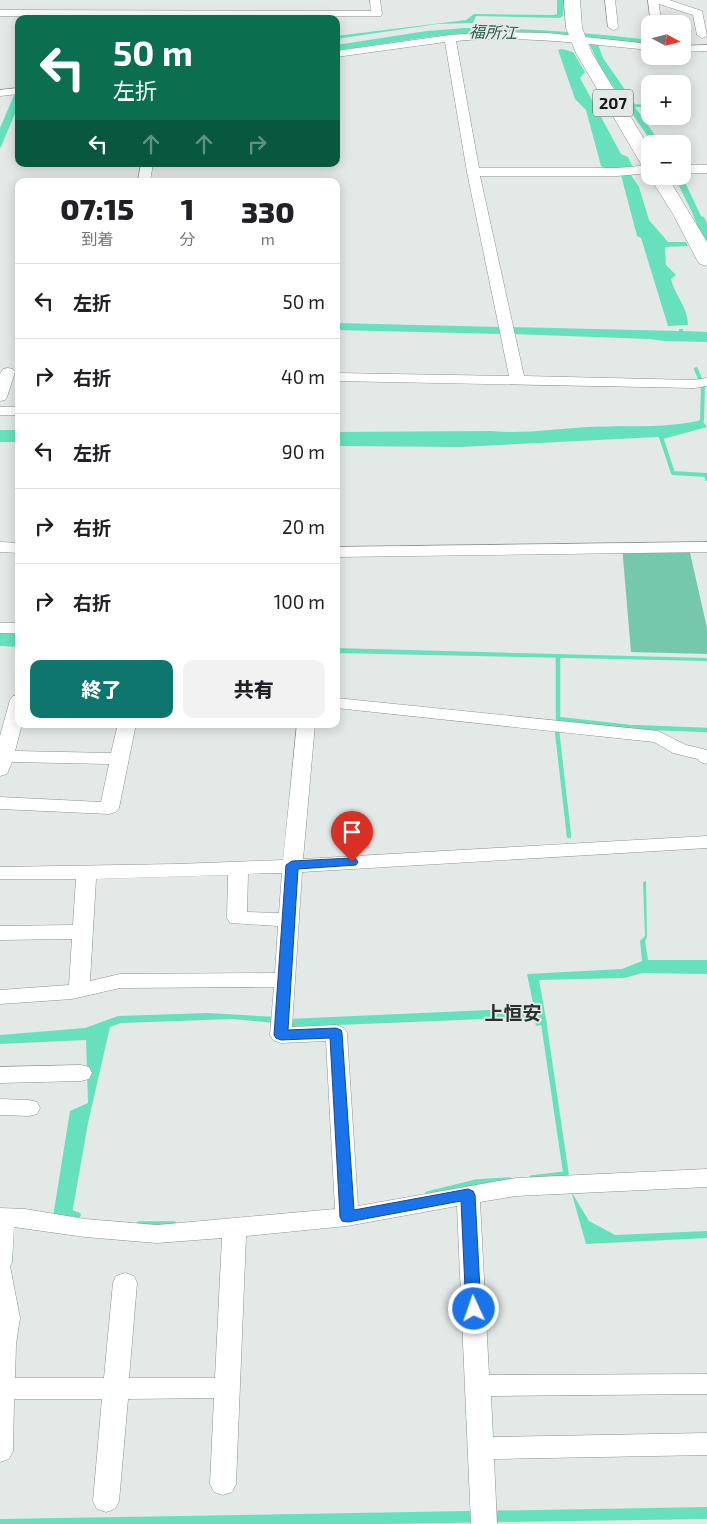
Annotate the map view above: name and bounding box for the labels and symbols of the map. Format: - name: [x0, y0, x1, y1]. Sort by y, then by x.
- north arrow: [641, 15, 691, 65]
- water label: 福所江: [469, 21, 519, 42]
- road number: 207: [593, 90, 633, 116]
- pin: [331, 811, 373, 862]
- district label: 上恒安: [484, 1001, 542, 1024]
- position arrow: [447, 1282, 499, 1334]

